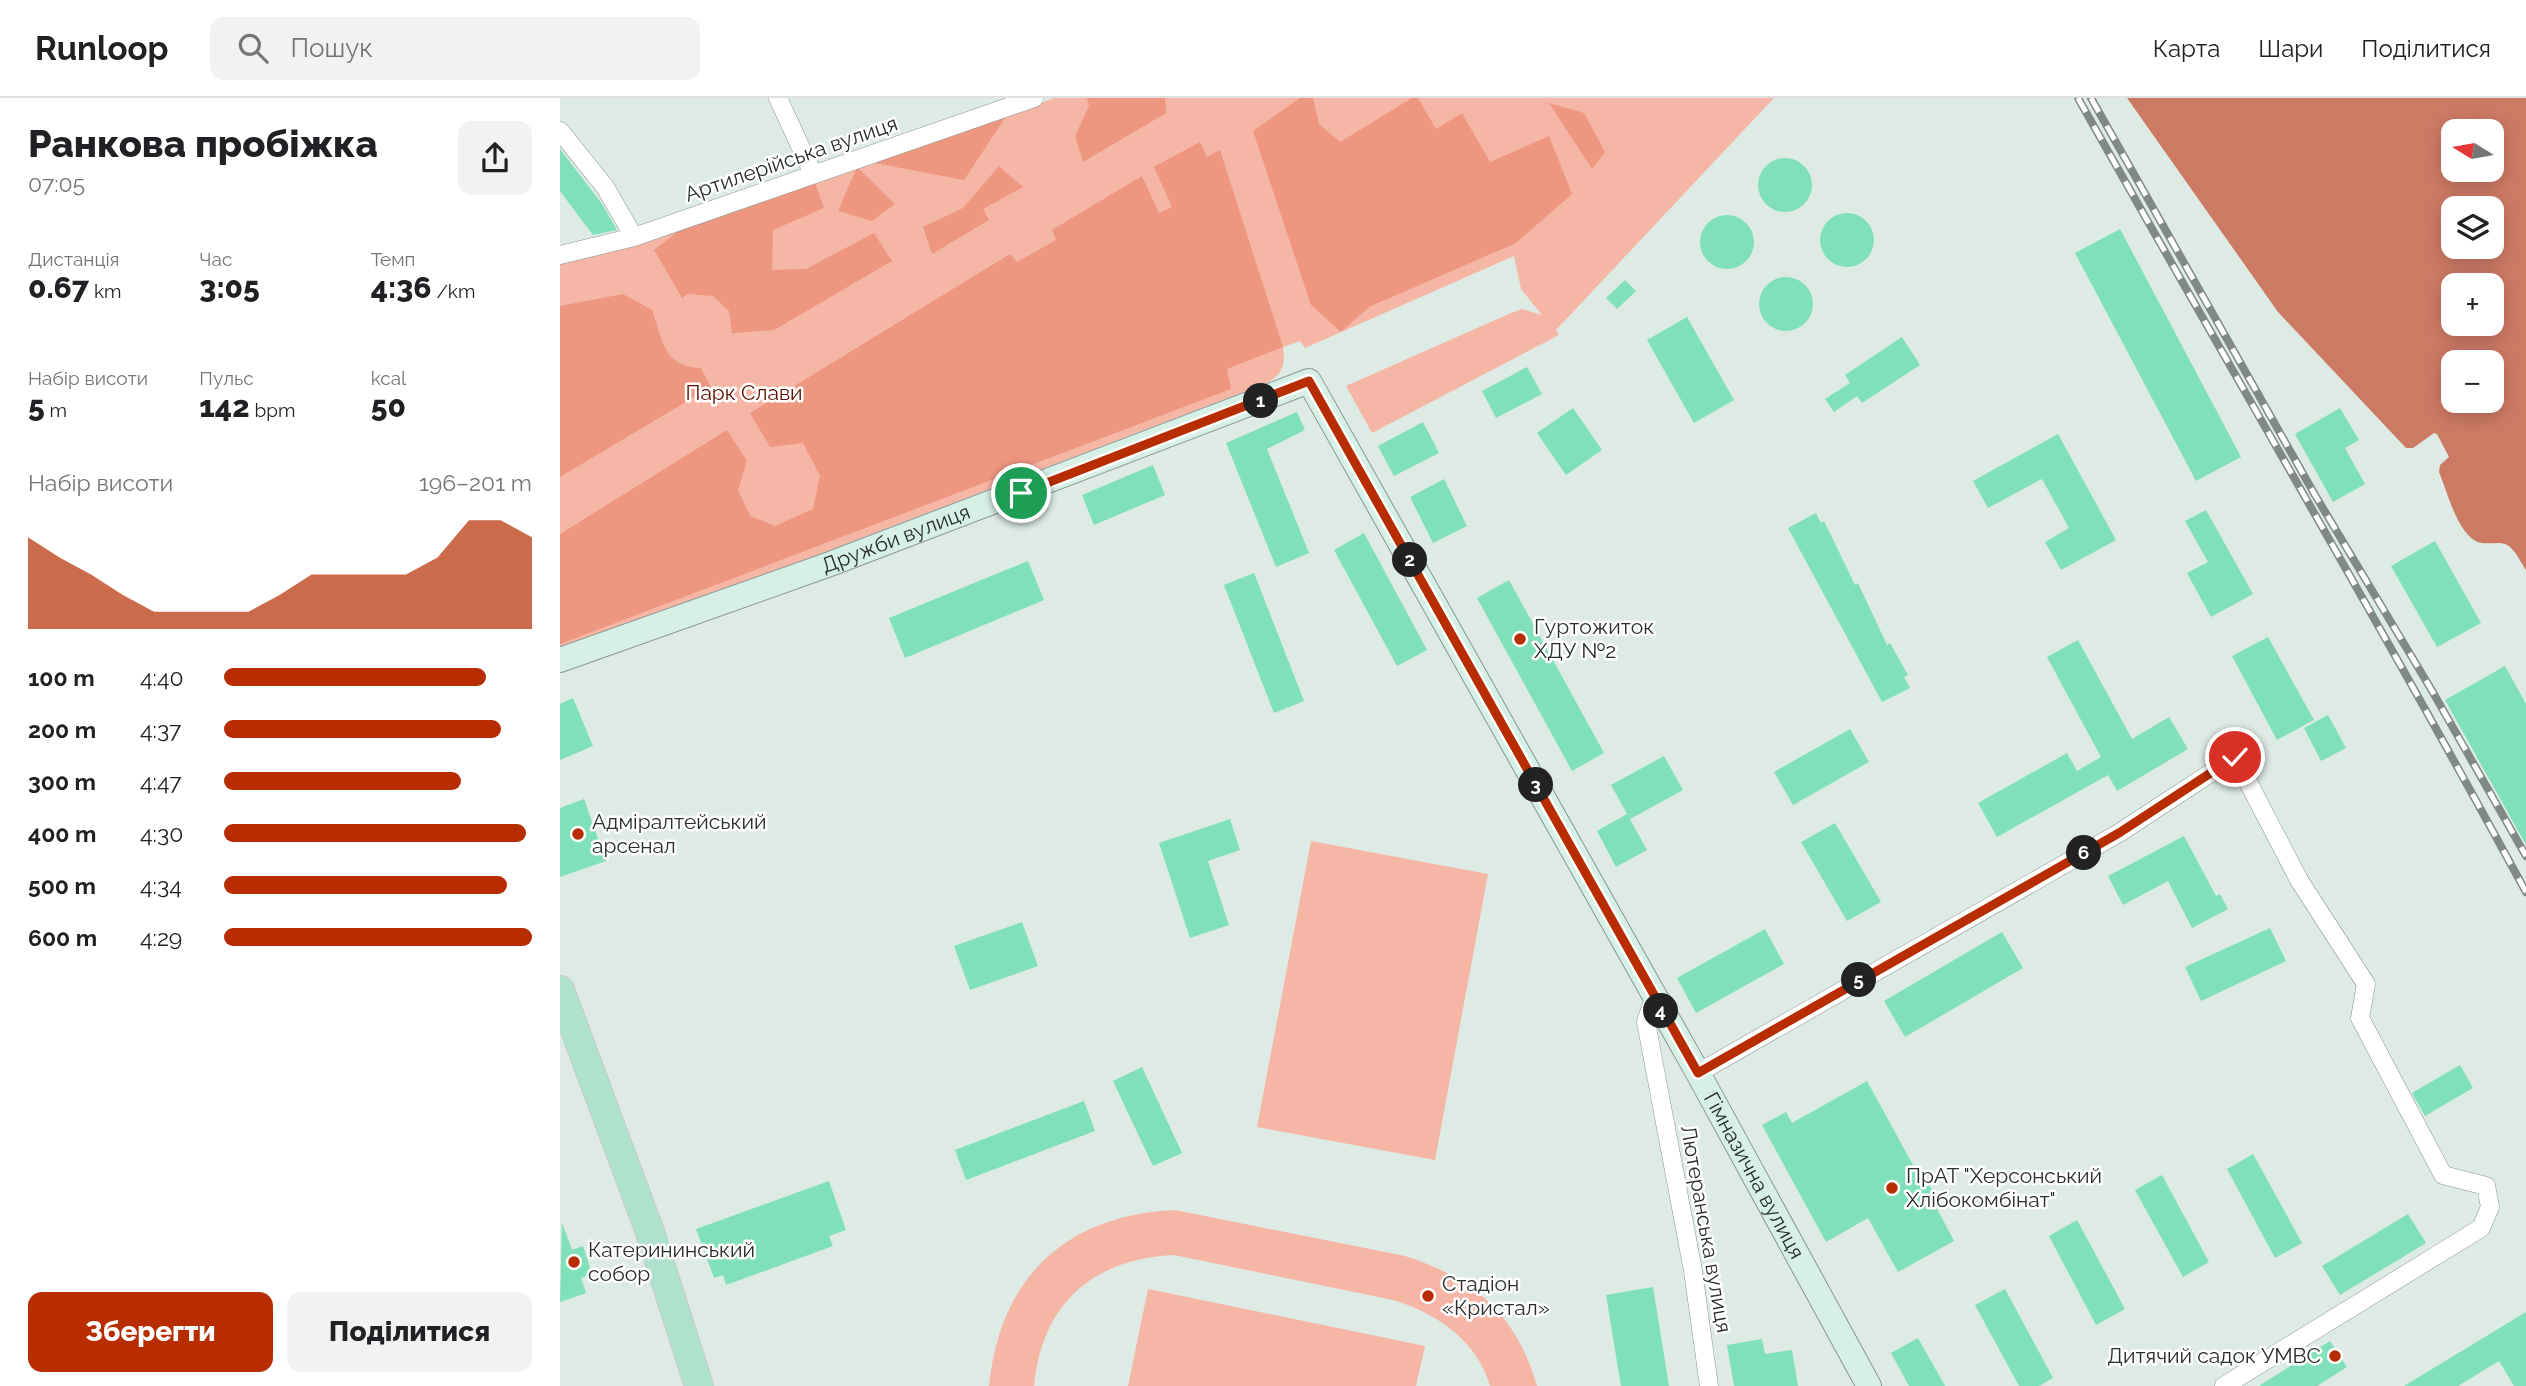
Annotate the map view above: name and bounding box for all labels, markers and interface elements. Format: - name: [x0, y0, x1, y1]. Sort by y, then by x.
- search box: [210, 17, 700, 80]
- text: Runloop: [35, 29, 168, 68]
- icon: search: [234, 29, 272, 67]
- text: Пошук: [290, 33, 373, 63]
- text: Карта: [2153, 34, 2220, 63]
- text: Шари: [2258, 34, 2323, 63]
- text: Поділитися: [2361, 34, 2491, 63]
- street label: Артилерійська вулиця: [681, 110, 901, 207]
- north arrow: [2441, 119, 2504, 182]
- map controls: [2441, 119, 2504, 413]
- text: Ранкова пробіжка: [28, 121, 378, 166]
- button: share: [458, 121, 532, 195]
- text: 07:05: [28, 170, 85, 197]
- button: layers: [2441, 196, 2504, 259]
- text: Дистанція: [28, 248, 119, 270]
- text: Час: [199, 248, 232, 270]
- text: Темп: [371, 248, 415, 270]
- text: 0.67: [28, 270, 89, 305]
- text: 3:05: [199, 270, 260, 305]
- text: 4:36: [371, 270, 432, 305]
- button: +: [2441, 273, 2504, 336]
- text: km: [89, 280, 122, 302]
- text: /km: [432, 280, 475, 302]
- button: −: [2441, 350, 2504, 413]
- text: Набір висоти: [28, 367, 148, 389]
- text: Пульс: [199, 367, 254, 389]
- text: kcal: [371, 367, 406, 389]
- park label: Парк Слави: [685, 380, 803, 405]
- pin: 1: [1244, 384, 1278, 418]
- text: 5: [28, 389, 45, 424]
- text: 142: [199, 389, 250, 424]
- text: 50: [371, 389, 406, 424]
- text: 1: [1256, 389, 1265, 411]
- text: m: [45, 399, 67, 421]
- text: bpm: [250, 399, 295, 421]
- pin: [991, 463, 1051, 523]
- text: Набір висоти: [28, 469, 173, 496]
- text: 196–201 m: [419, 469, 532, 496]
- icon: arrive: [1002, 474, 1040, 512]
- street label: Дружби вулиця: [818, 499, 973, 578]
- pin: 2: [1392, 542, 1428, 578]
- text: 2: [1404, 548, 1415, 570]
- place label: Гуртожиток ХДУ №2: [1534, 614, 1654, 663]
- marker: Гуртожиток ХДУ №2: [1512, 631, 1528, 647]
- text: 100 m: [28, 664, 95, 691]
- text: 4:40: [140, 664, 184, 691]
- text: 200 m: [28, 716, 96, 743]
- text: 4:37: [140, 716, 181, 743]
- pin: [2205, 727, 2265, 787]
- icon: check: [2216, 738, 2254, 776]
- text: 300 m: [28, 768, 96, 795]
- text: 4:47: [140, 768, 182, 795]
- pin: 3: [1518, 768, 1553, 802]
- text: 3: [1530, 773, 1541, 795]
- place label: Адміралтейський арсенал: [592, 809, 767, 858]
- text: 400 m: [28, 820, 96, 847]
- text: 4:30: [140, 820, 183, 847]
- marker: Адміралтейський арсенал: [570, 826, 586, 842]
- pin: 6: [2066, 836, 2102, 870]
- text: 6: [2078, 841, 2089, 863]
- text: 500 m: [28, 872, 96, 899]
- text: 4:34: [140, 872, 182, 899]
- text: 600 m: [28, 924, 97, 951]
- text: 4:29: [140, 924, 182, 951]
- pin: 5: [1842, 962, 1876, 998]
- text: 5: [1853, 968, 1864, 990]
- pin: 4: [1644, 993, 1678, 1028]
- text: 4: [1655, 999, 1666, 1021]
- street label: Гімназична вулиця: [1699, 1088, 1810, 1263]
- street label: Лютеранська вулиця: [1676, 1123, 1737, 1335]
- place label: ПрАТ "Херсонський Хлібокомбінат": [1906, 1163, 2102, 1212]
- marker: ПрАТ "Херсонський Хлібокомбінат": [1884, 1180, 1900, 1196]
- place label: Катерининський собор: [588, 1237, 755, 1286]
- marker: Катерининський собор: [566, 1254, 582, 1270]
- place label: Стадіон «Кристал»: [1442, 1271, 1550, 1320]
- marker: Стадіон «Кристал»: [1420, 1288, 1436, 1304]
- button: Зберегти: [28, 1292, 273, 1372]
- button: Поділитися: [287, 1292, 532, 1372]
- place label: Дитячий садок УМВС: [2107, 1343, 2321, 1368]
- marker: Дитячий садок УМВС: [2327, 1348, 2343, 1364]

